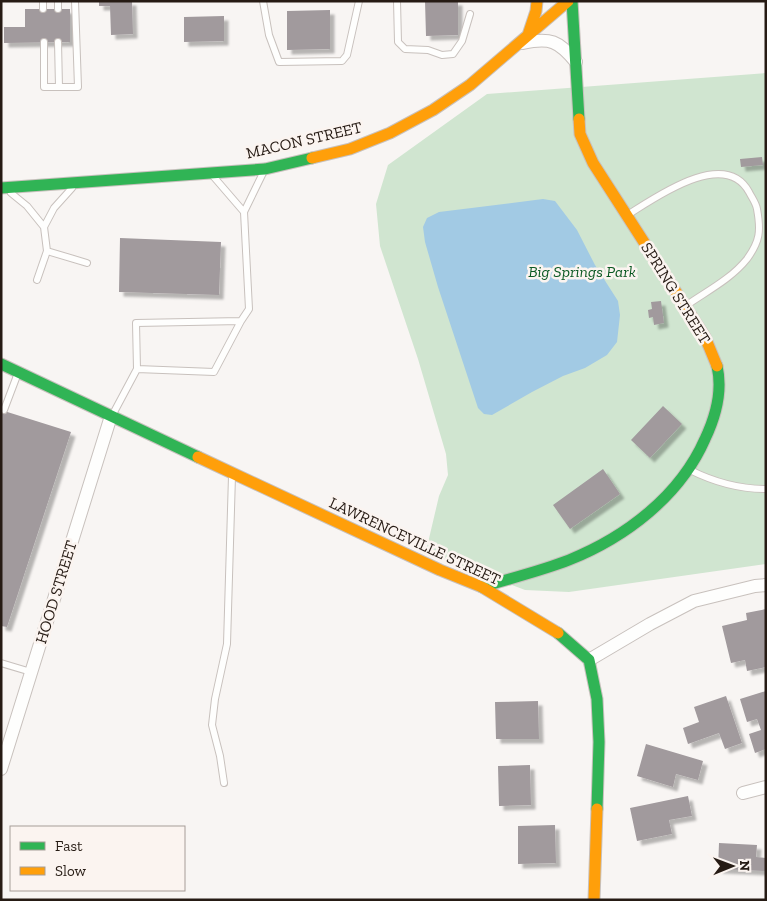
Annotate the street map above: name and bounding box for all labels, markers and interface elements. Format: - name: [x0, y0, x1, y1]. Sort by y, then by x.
- street label: MACON STREET: [244, 117, 364, 163]
- street label: SPRING STREET: [637, 239, 715, 347]
- park label: Big Springs Park: [528, 262, 636, 281]
- street label: LAWRENCEVILLE STREET: [326, 493, 504, 589]
- street label: HOOD STREET: [31, 538, 81, 646]
- legend: [10, 826, 185, 891]
- text: Fast: [55, 837, 83, 855]
- north arrow: [707, 841, 757, 891]
- text: N: [736, 860, 753, 872]
- text: Slow: [55, 862, 87, 880]

